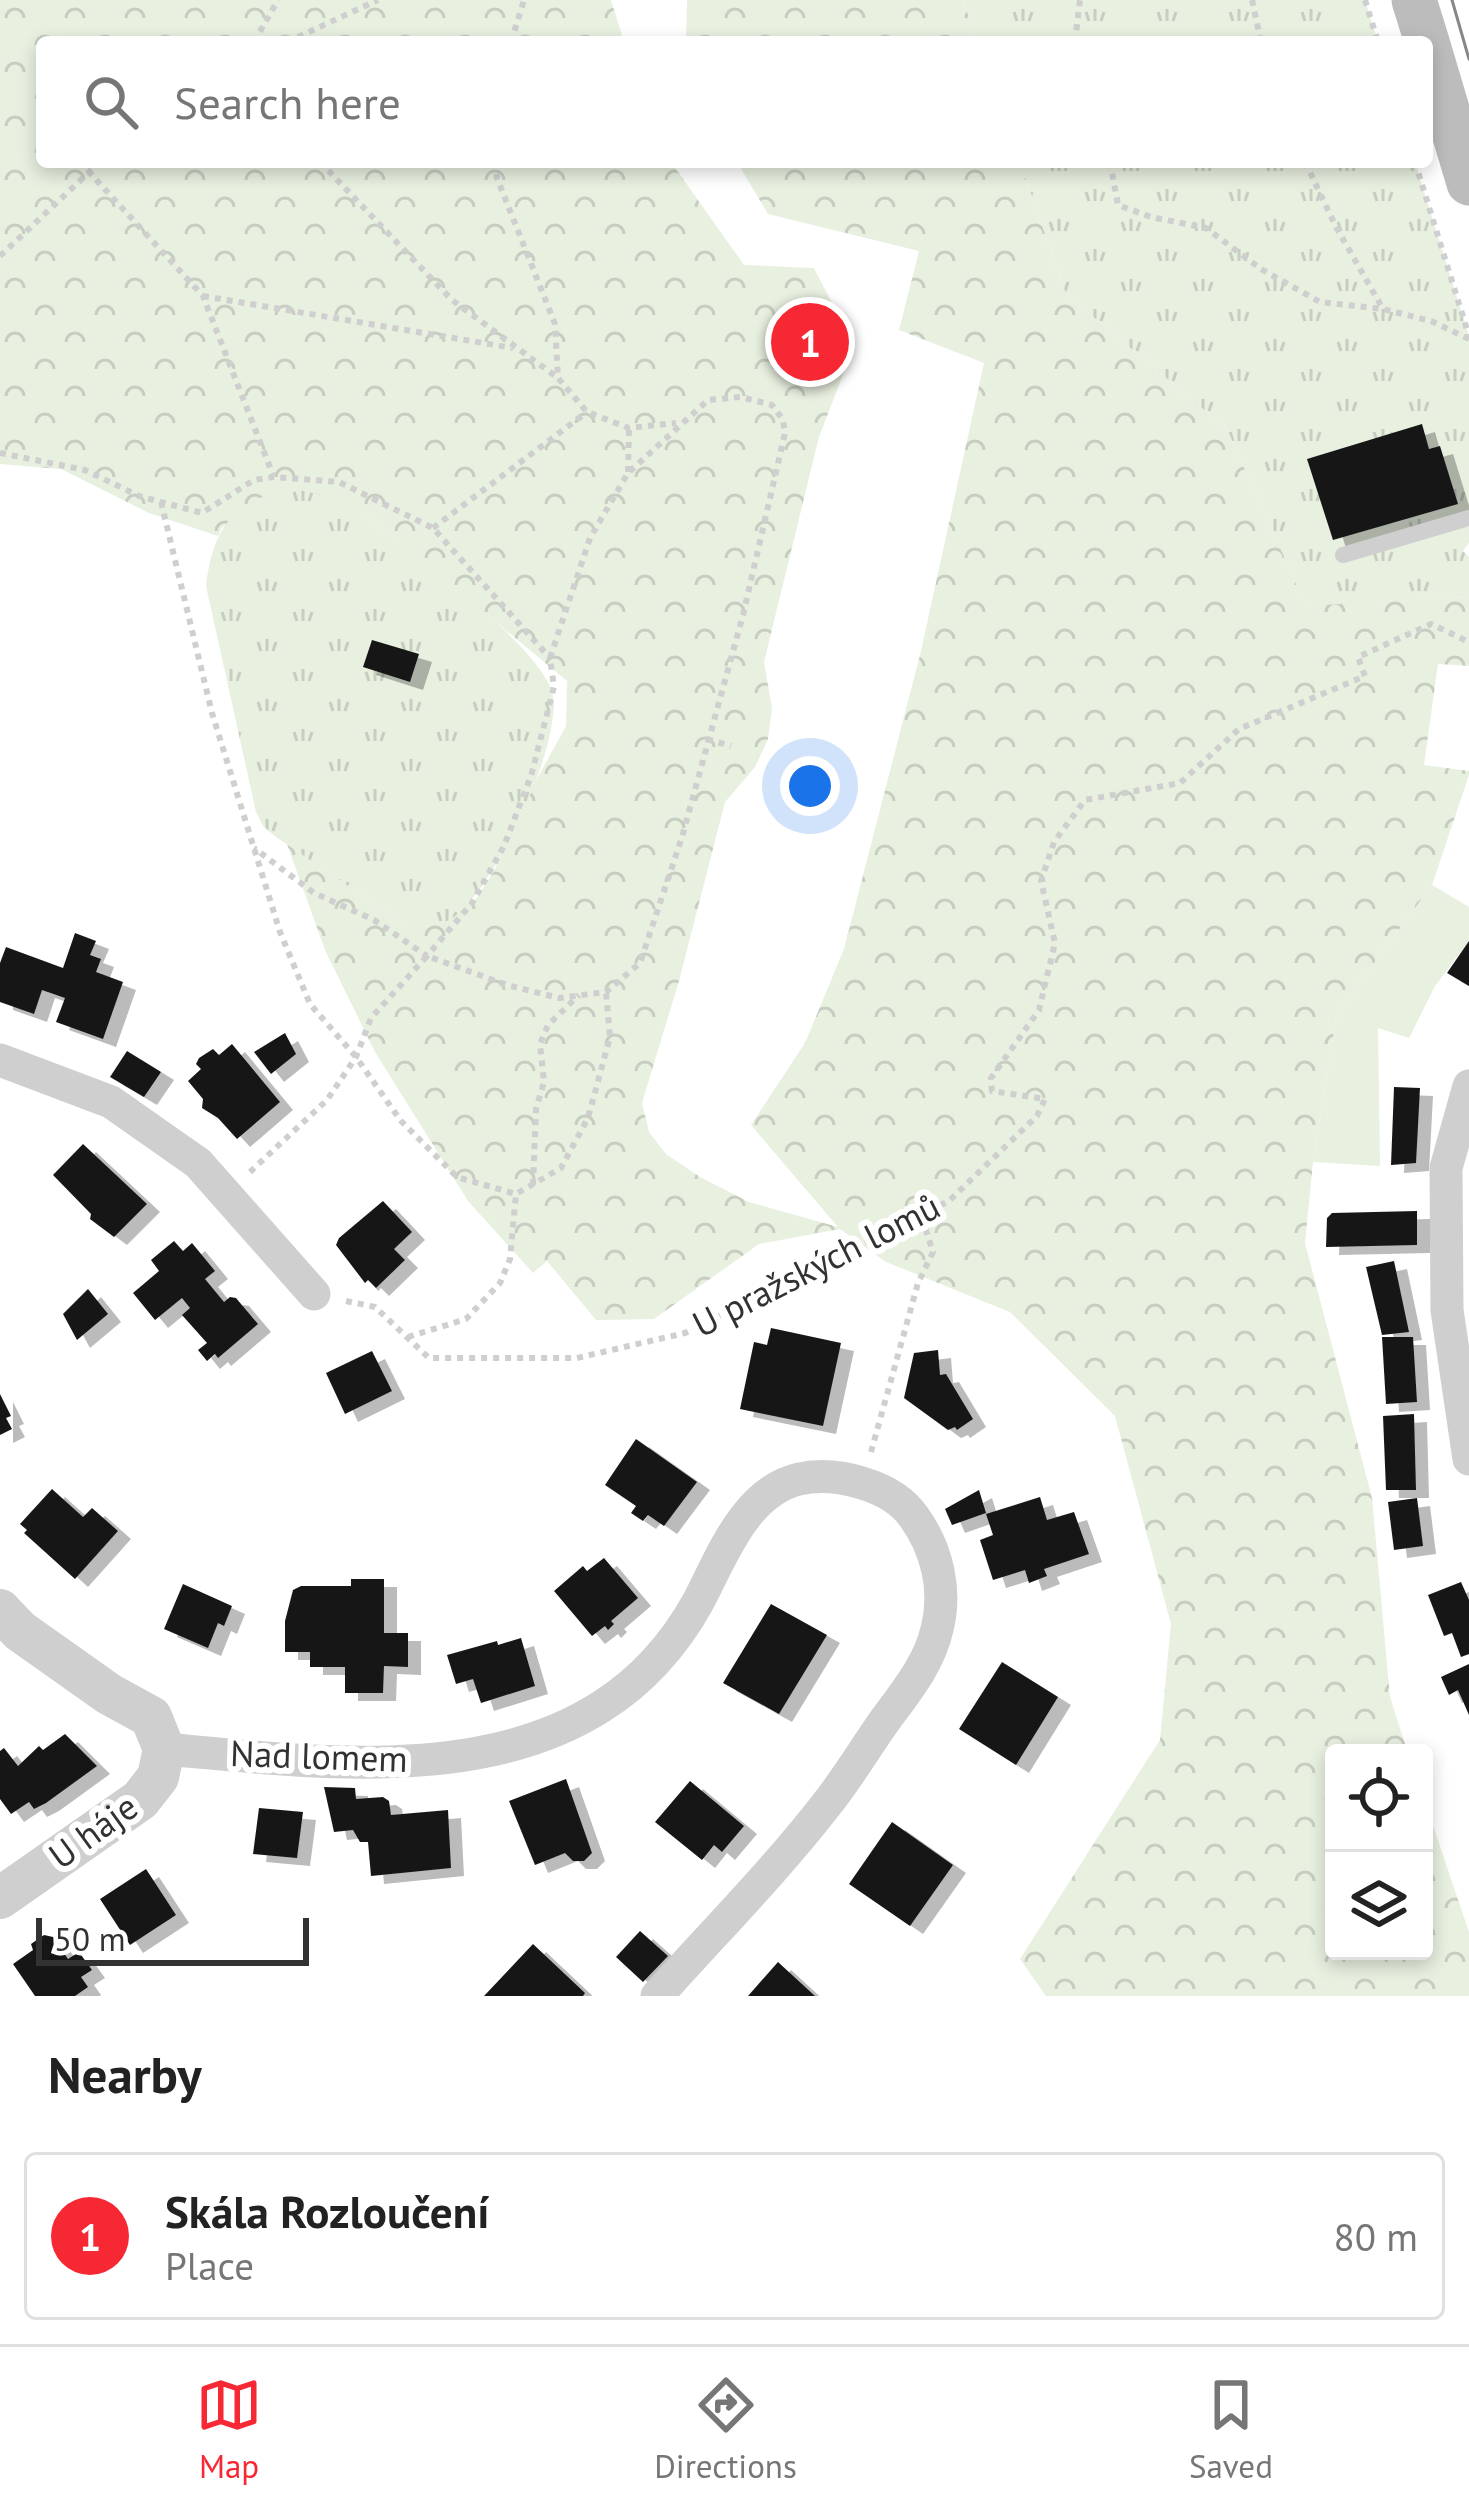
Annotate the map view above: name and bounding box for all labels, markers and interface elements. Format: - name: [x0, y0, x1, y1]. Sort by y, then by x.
- search box: [36, 36, 1433, 168]
- icon: search: [78, 69, 144, 135]
- text: Search here: [174, 73, 401, 131]
- pin: 1: [771, 297, 849, 387]
- your location: [780, 756, 840, 816]
- street label: U pražských lomů: [684, 1182, 947, 1347]
- street label: Nad lomem: [229, 1729, 409, 1782]
- map controls: [1325, 1744, 1433, 1960]
- button: locate: [1325, 1744, 1433, 1852]
- street label: U háje: [39, 1783, 146, 1879]
- button: layers: [1325, 1852, 1433, 1960]
- scale bar: [36, 1912, 309, 1965]
- text: 50 m: [54, 1917, 126, 1960]
- text: Nearby: [48, 2041, 202, 2107]
- text: Skála Rozloučení: [165, 2182, 489, 2240]
- text: 1: [79, 2211, 101, 2262]
- text: 80 m: [1333, 2211, 1418, 2262]
- text: Place: [165, 2240, 254, 2291]
- tab: Map: [196, 2372, 262, 2487]
- tab: Directions: [654, 2372, 797, 2487]
- tab: Saved: [1189, 2372, 1273, 2487]

